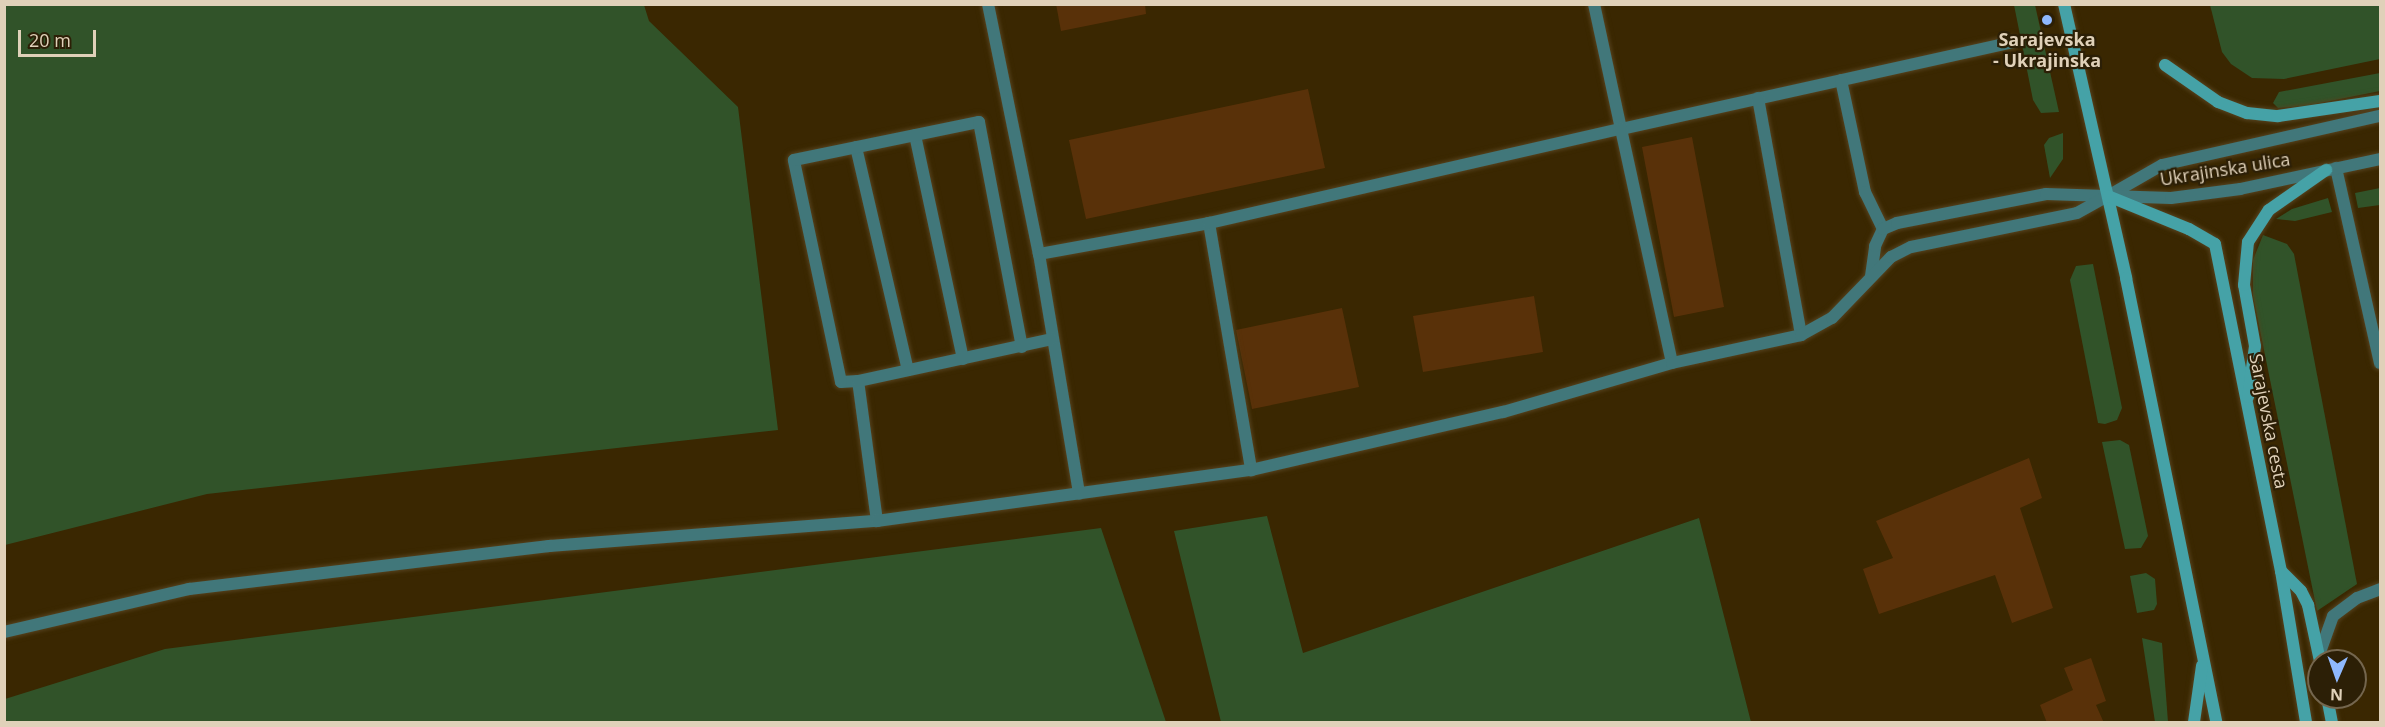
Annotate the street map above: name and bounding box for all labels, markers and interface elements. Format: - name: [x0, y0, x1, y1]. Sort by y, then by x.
- marker: Sarajevska - Ukrajinska: [2040, 13, 2054, 27]
- scale bar: [21, 18, 99, 56]
- text: 20 m: [29, 28, 71, 52]
- place label: Sarajevska - Ukrajinska: [1993, 29, 2101, 72]
- street label: Ukrajinska ulica: [2158, 148, 2292, 190]
- street label: Sarajevska cesta: [2245, 352, 2293, 490]
- north arrow: [2307, 649, 2367, 709]
- text: N: [2330, 684, 2343, 706]

